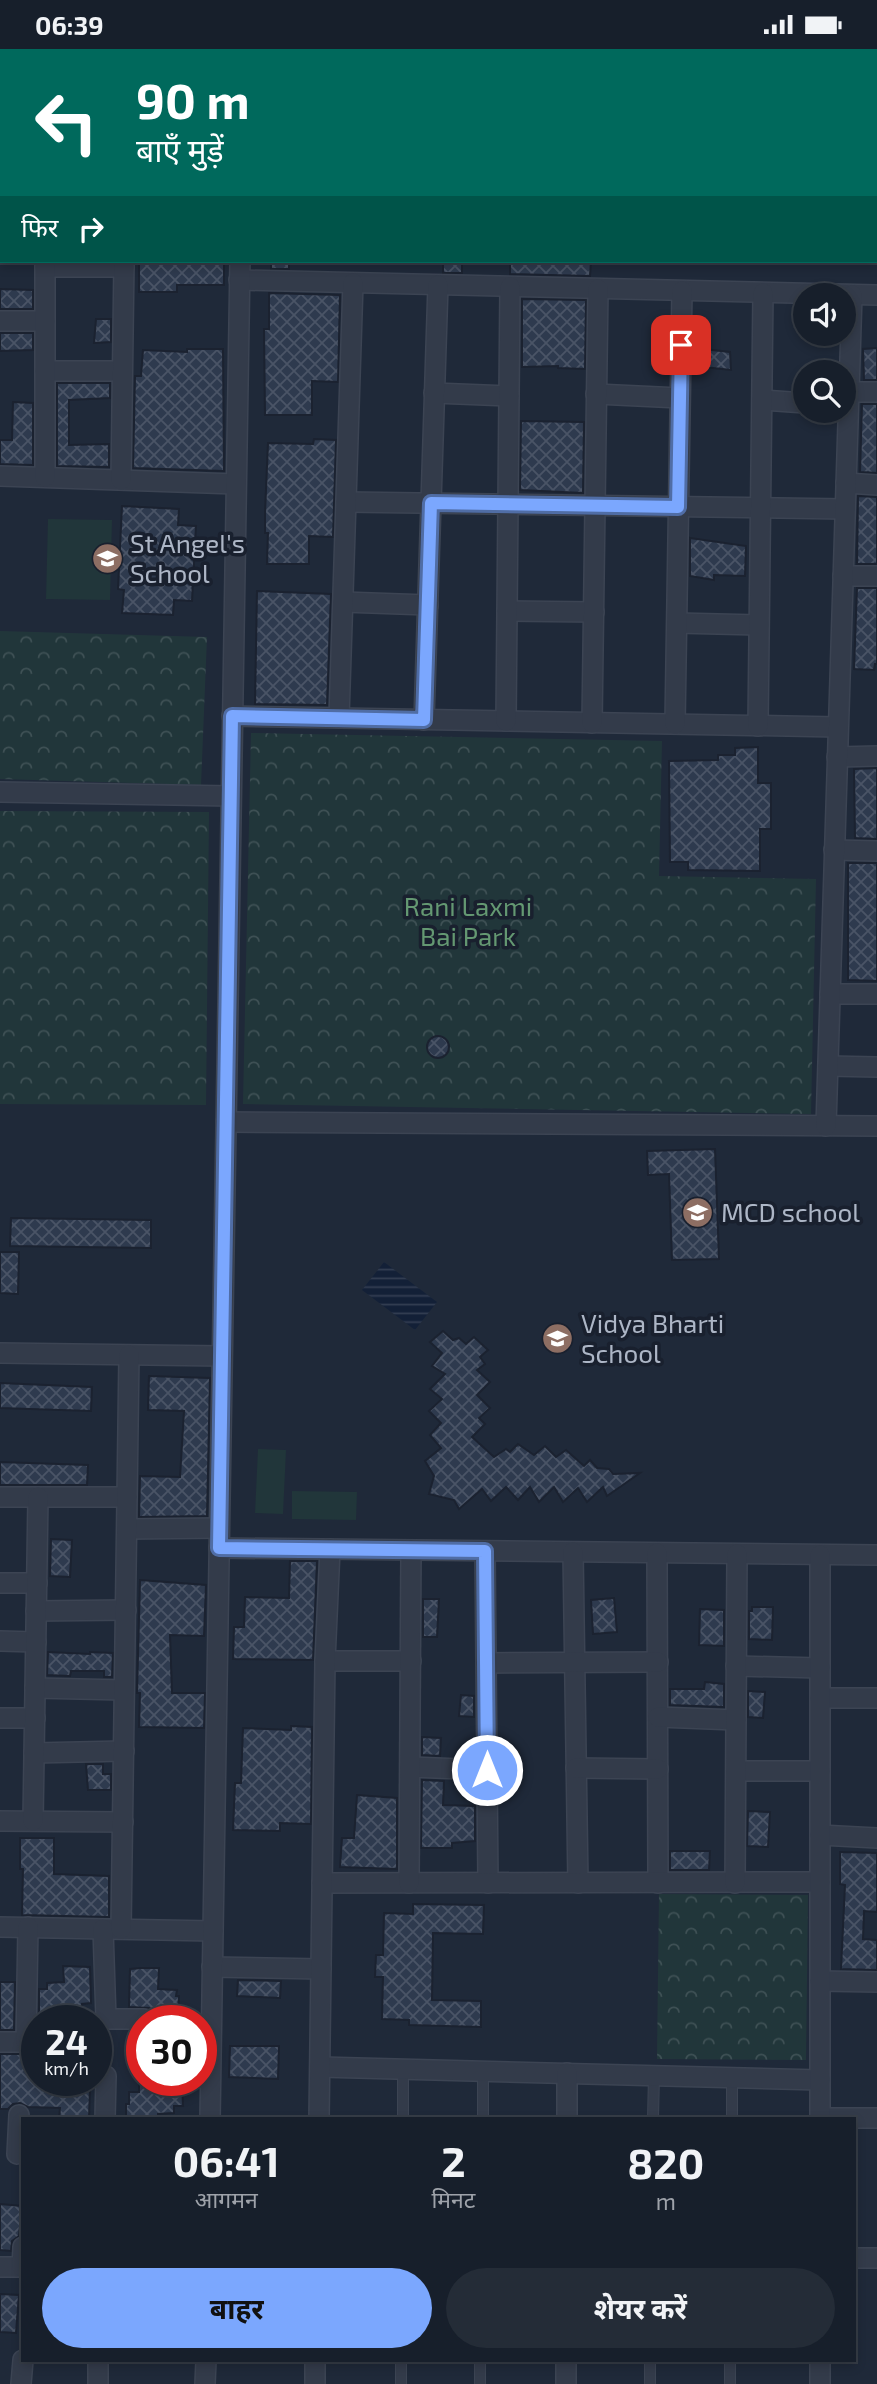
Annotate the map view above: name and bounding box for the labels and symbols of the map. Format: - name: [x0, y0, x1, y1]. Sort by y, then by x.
- pin: [651, 315, 711, 375]
- place label: St Angel's School: [130, 527, 245, 588]
- school or university icon: St Angel's School: [90, 542, 124, 576]
- park label: Rani Laxmi Bai Park: [404, 890, 532, 951]
- school or university icon: MCD school: [681, 1196, 715, 1230]
- place label: MCD school: [721, 1196, 860, 1227]
- place label: Vidya Bharti School: [581, 1307, 724, 1368]
- school or university icon: Vidya Bharti School: [541, 1322, 575, 1356]
- position arrow: [450, 1733, 524, 1807]
- speed limit sign: 30: [126, 2005, 217, 2096]

